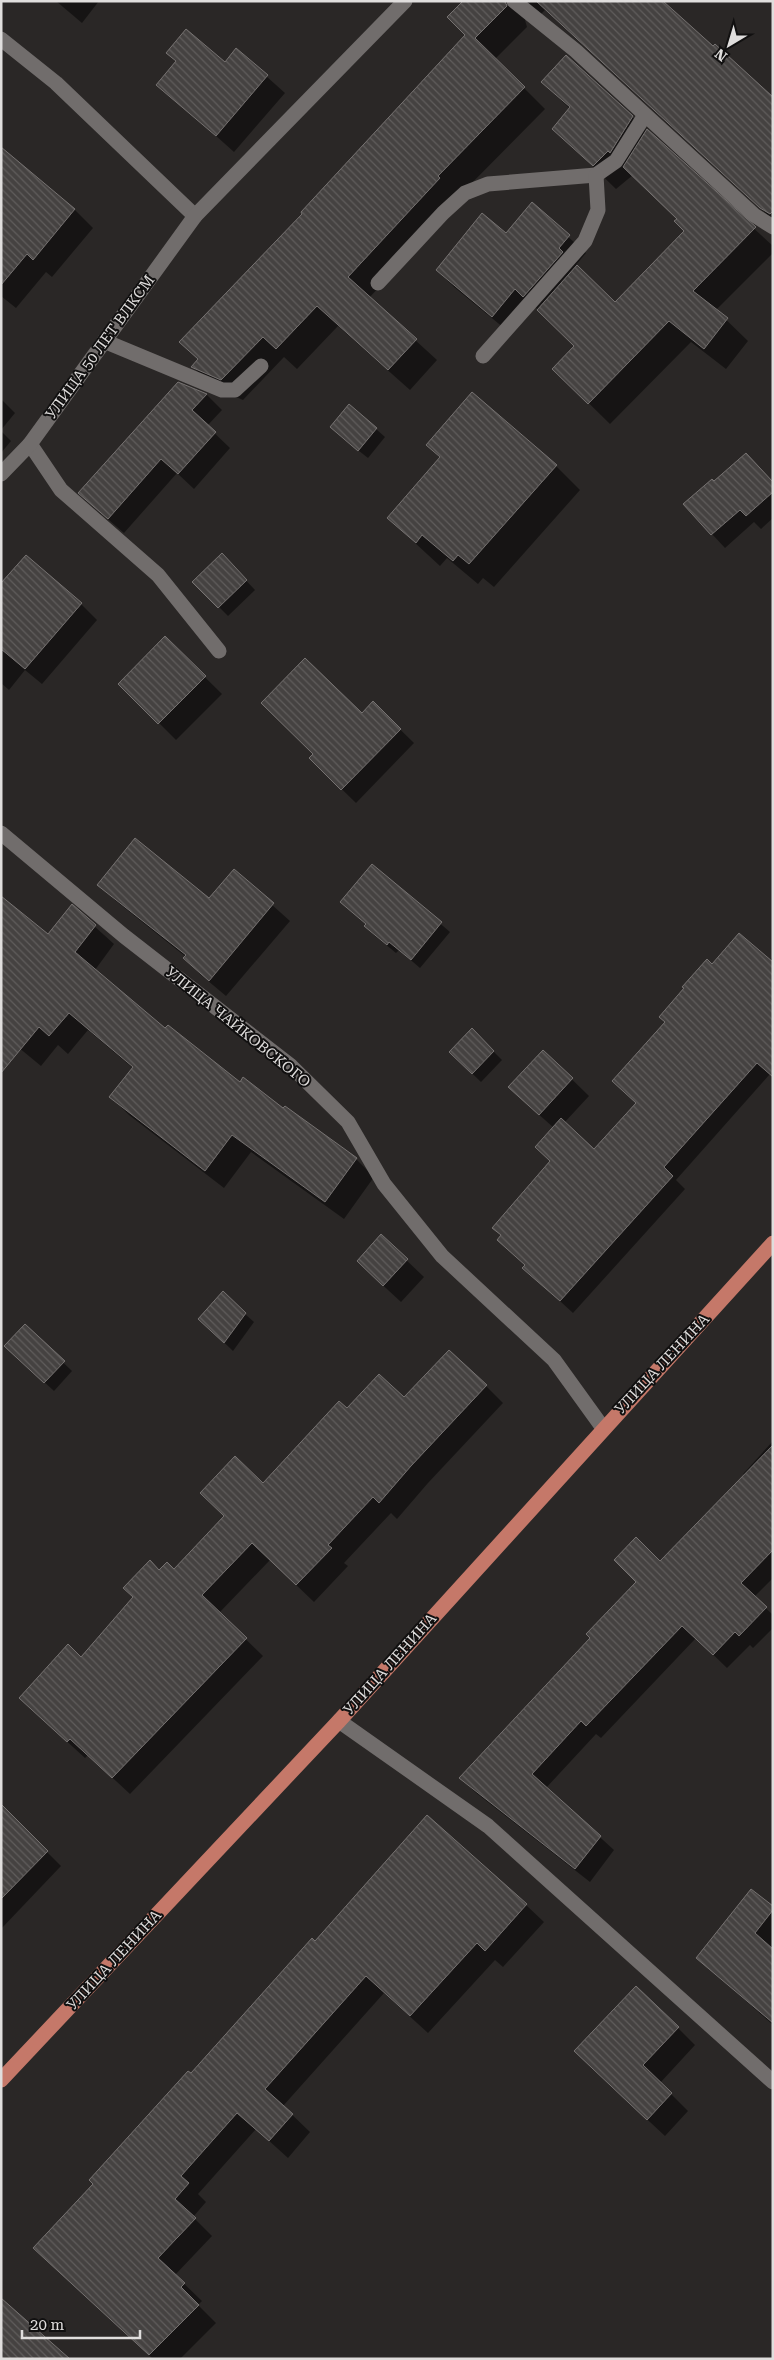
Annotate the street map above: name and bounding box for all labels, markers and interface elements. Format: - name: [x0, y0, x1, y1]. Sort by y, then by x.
- north arrow: [704, 20, 754, 70]
- text: N: [712, 45, 730, 65]
- street label: УЛИЦА 50 ЛЕТ ВЛКСМ: [42, 272, 158, 422]
- street label: УЛИЦА ЧАЙКОВСКОГО: [162, 963, 314, 1091]
- street label: УЛИЦА ЛЕНИНА: [611, 1310, 713, 1418]
- street label: УЛИЦА ЛЕНИНА: [340, 1609, 441, 1718]
- street label: УЛИЦА ЛЕНИНА: [63, 1906, 165, 2014]
- scale bar: [22, 2308, 140, 2340]
- text: 20 m: [30, 2316, 65, 2334]

